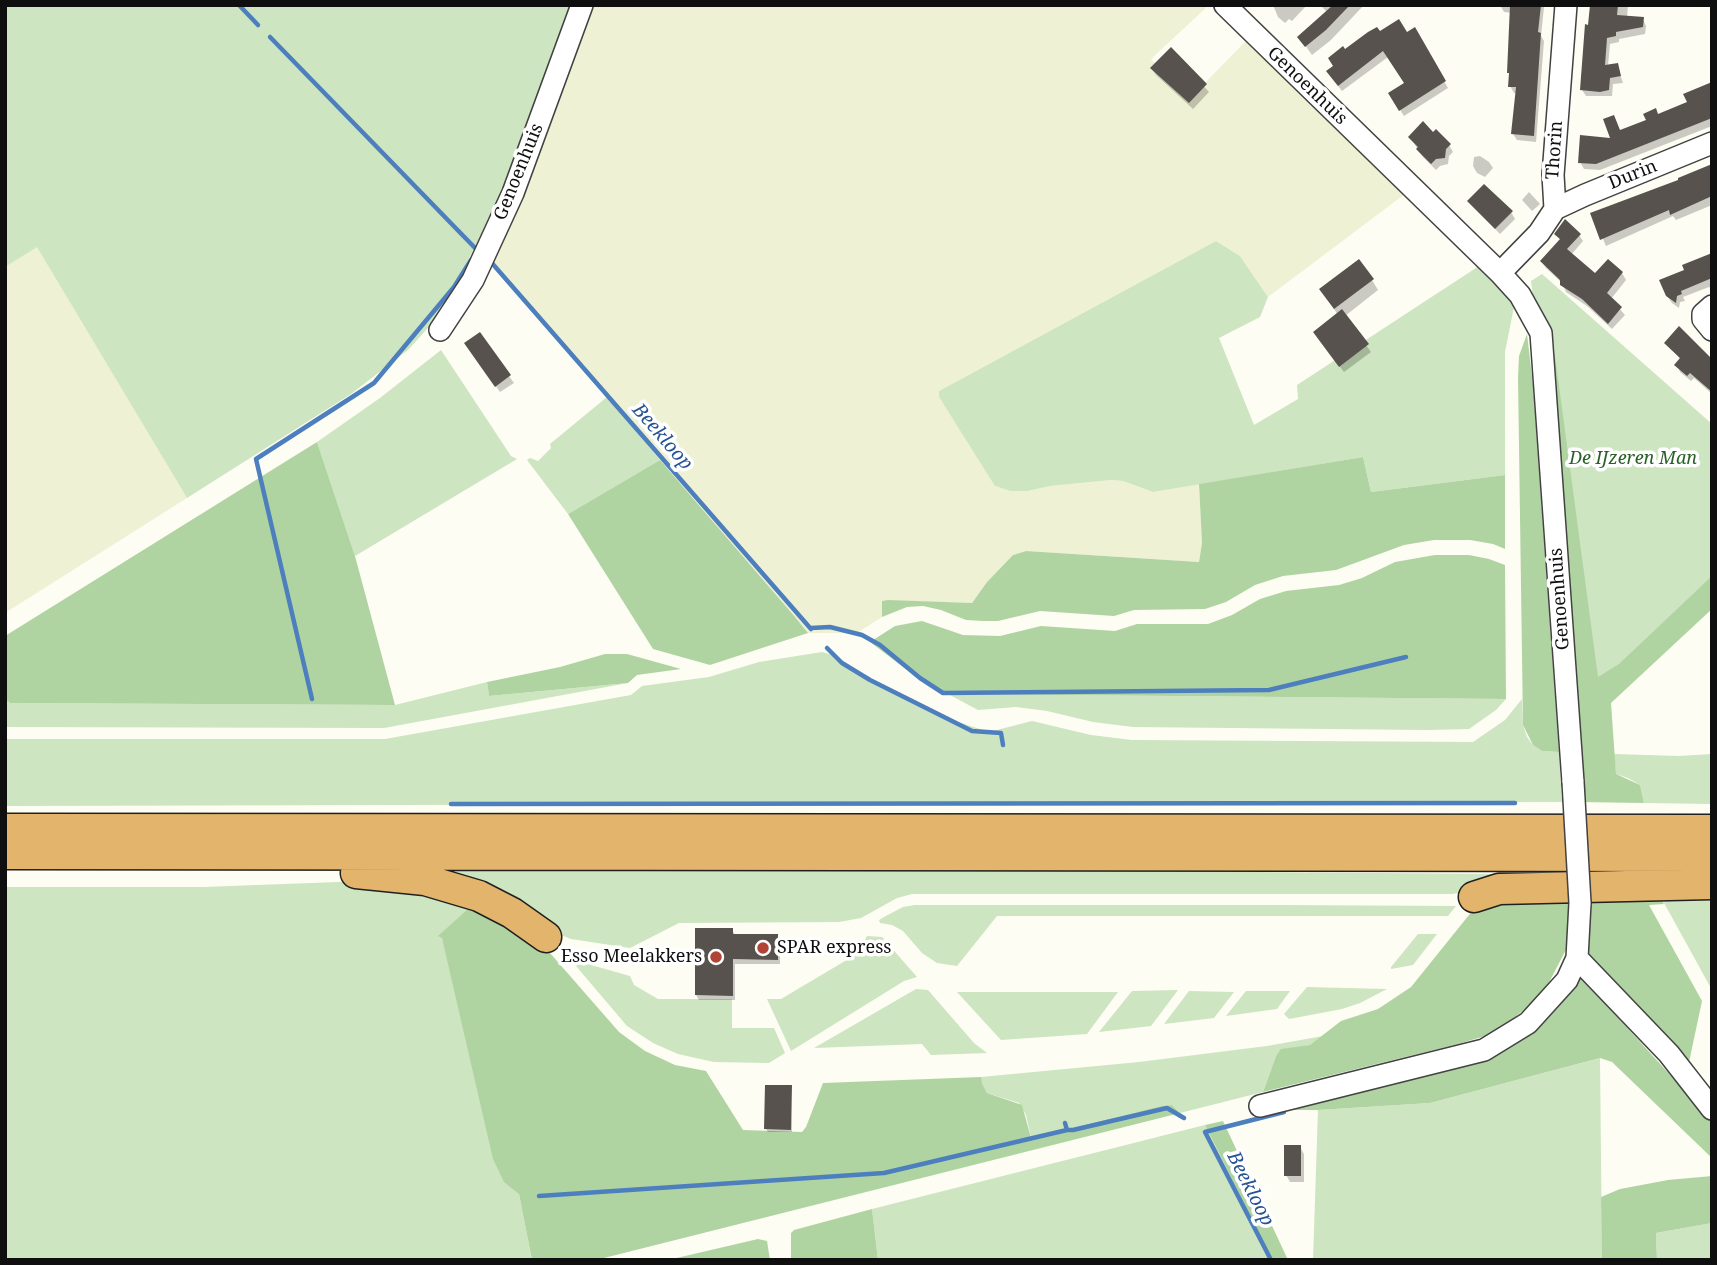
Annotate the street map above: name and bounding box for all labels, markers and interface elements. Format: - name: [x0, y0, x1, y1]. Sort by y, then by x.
- street label: Genoenhuis: [1263, 43, 1351, 129]
- street label: Genoenhuis: [490, 120, 548, 224]
- street label: Thorin: [1542, 120, 1568, 180]
- street label: Durin: [1606, 156, 1660, 194]
- water label: Beekloop: [627, 399, 697, 475]
- park label: De IJzeren Man: [1569, 448, 1697, 470]
- street label: Genoenhuis: [1546, 547, 1574, 651]
- place label: SPAR express: [777, 937, 891, 959]
- marker: SPAR express: [755, 940, 771, 956]
- place label: Esso Meelakkers: [561, 946, 702, 968]
- marker: Esso Meelakkers: [708, 949, 724, 965]
- water label: Beekloop: [1222, 1148, 1278, 1230]

